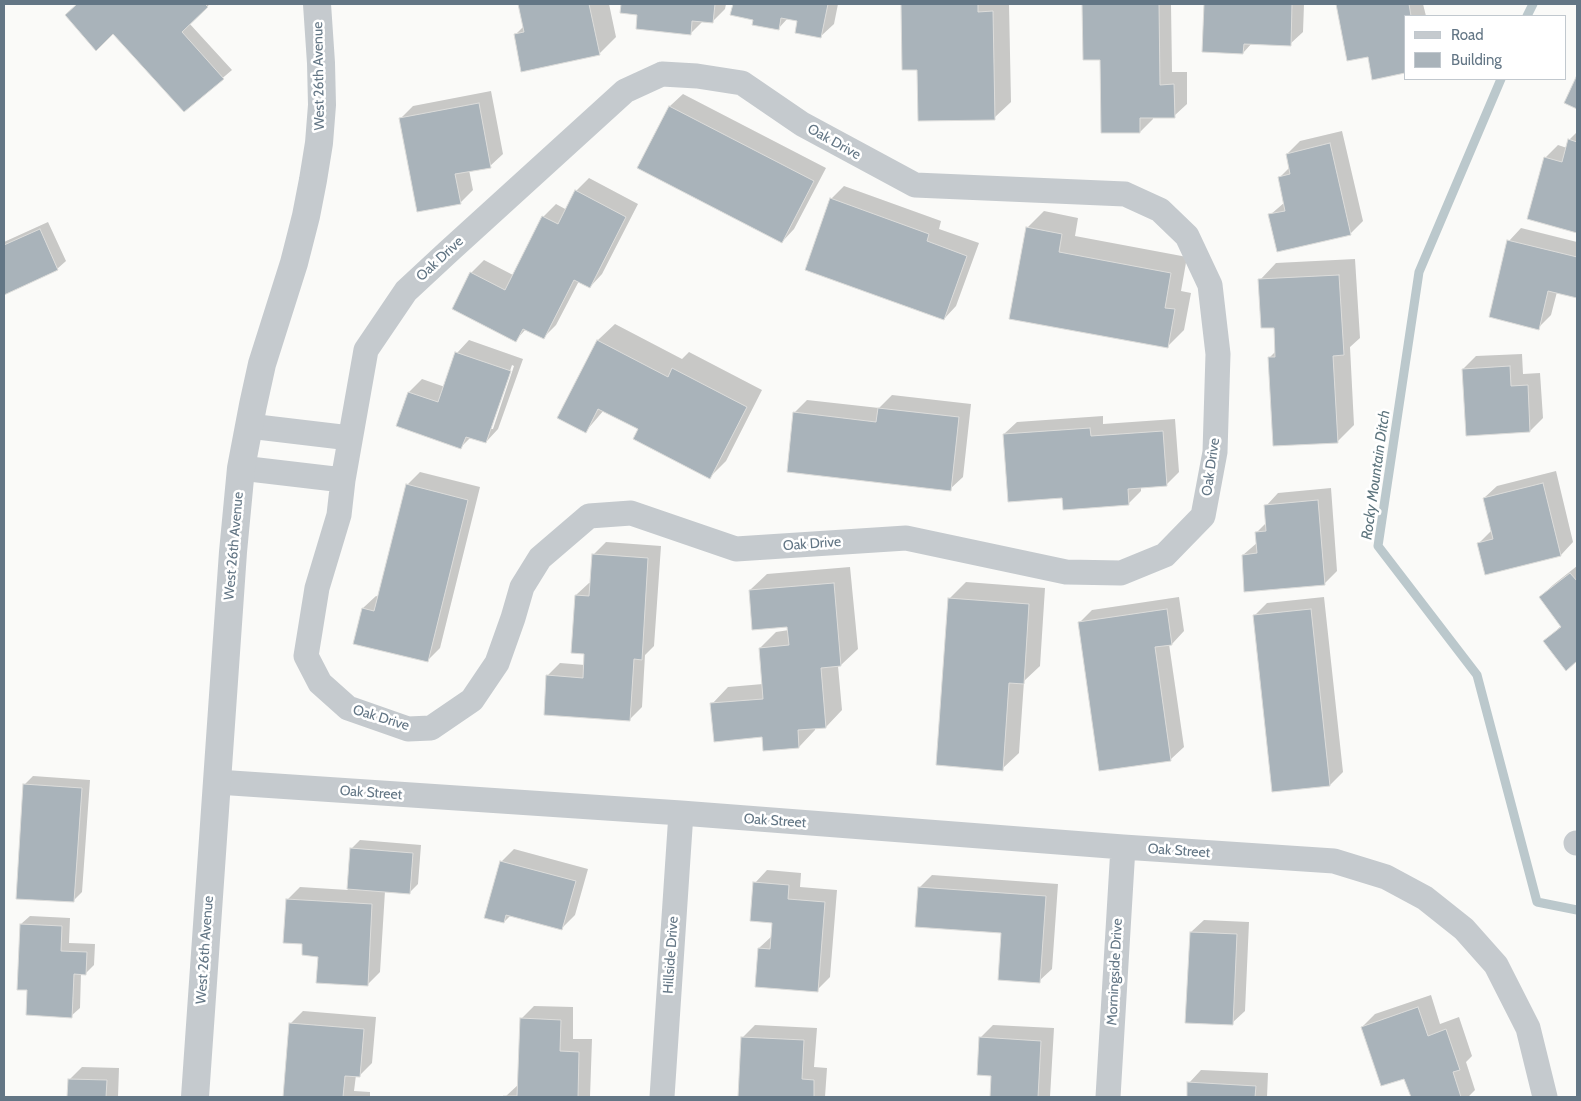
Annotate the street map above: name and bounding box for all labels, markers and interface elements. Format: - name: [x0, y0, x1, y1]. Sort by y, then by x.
- legend: [1404, 15, 1566, 80]
- street label: West 26th Avenue: [310, 22, 328, 130]
- text: Road: [1451, 26, 1484, 44]
- text: Building: [1451, 51, 1502, 69]
- street label: Oak Drive: [804, 121, 864, 163]
- street label: Oak Drive: [413, 233, 467, 285]
- water label: Rocky Mountain Ditch: [1358, 409, 1394, 541]
- street label: Oak Drive: [1199, 437, 1223, 497]
- street label: West 26th Avenue: [221, 491, 247, 601]
- street label: Oak Drive: [782, 534, 842, 554]
- street label: Oak Drive: [351, 701, 411, 735]
- street label: Oak Street: [339, 782, 403, 804]
- street label: Oak Street: [743, 810, 807, 832]
- street label: Oak Street: [1147, 840, 1211, 862]
- street label: West 26th Avenue: [193, 895, 217, 1005]
- street label: Hillside Drive: [660, 916, 682, 994]
- street label: Morningside Drive: [1104, 918, 1126, 1026]

